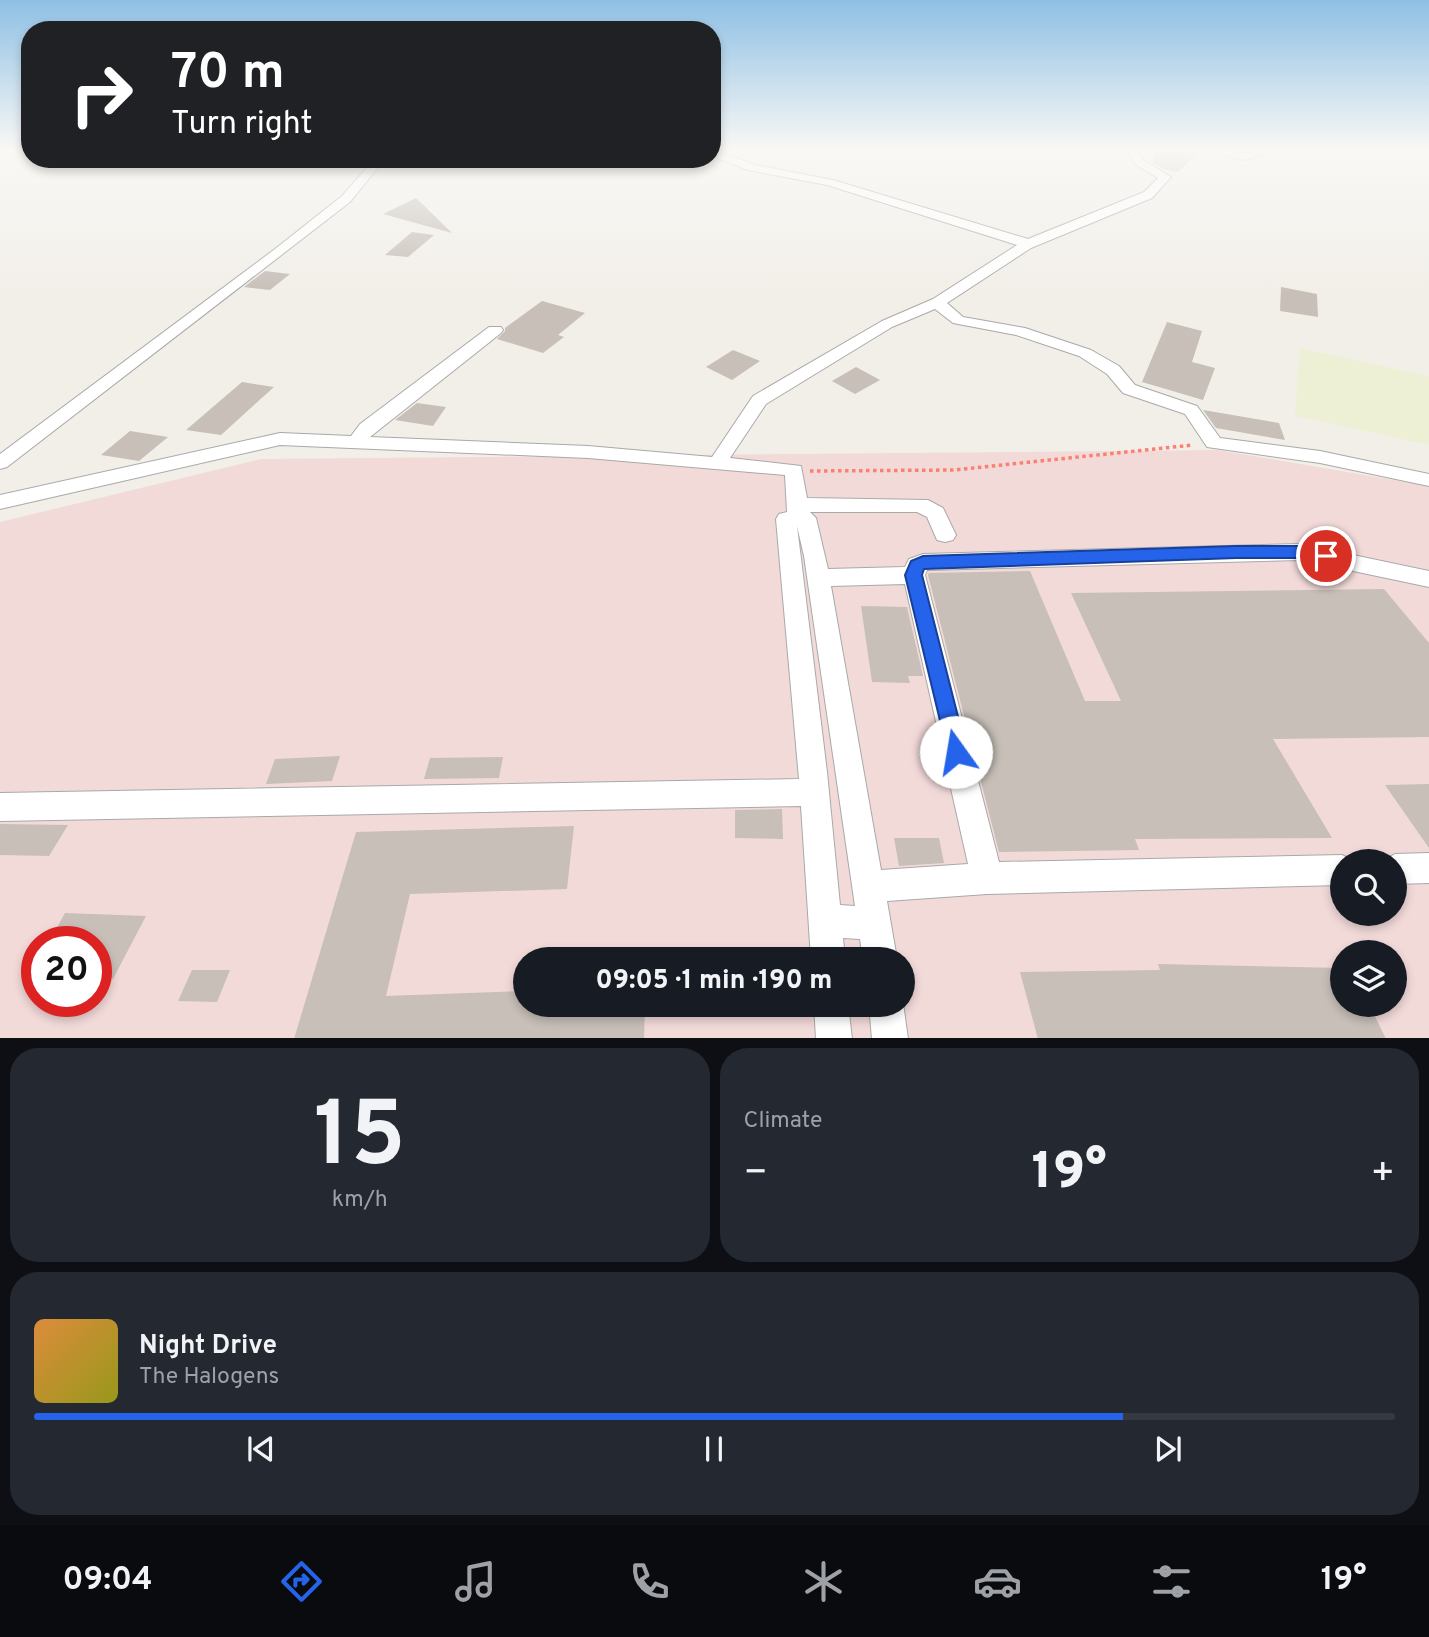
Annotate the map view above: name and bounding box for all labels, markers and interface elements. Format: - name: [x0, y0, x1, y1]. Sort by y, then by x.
- text: 70 m: [171, 44, 285, 106]
- icon: right: [56, 49, 147, 140]
- text: Turn right: [171, 105, 313, 145]
- pin: [1296, 526, 1356, 586]
- icon: arrive: [1307, 537, 1345, 575]
- position arrow: [919, 715, 993, 789]
- map controls: [1330, 849, 1407, 1017]
- button: search: [1330, 849, 1407, 926]
- speed limit sign: 20: [21, 926, 112, 1017]
- button: layers: [1330, 940, 1407, 1017]
- text: 09:05 · 1 min · 190 m: [596, 965, 832, 998]
- text: 15: [314, 1083, 406, 1198]
- text: Climate: [744, 1107, 822, 1136]
- text: 19°: [1032, 1141, 1107, 1207]
- text: −: [744, 1150, 768, 1199]
- text: +: [1370, 1150, 1395, 1199]
- text: km/h: [332, 1186, 388, 1215]
- text: Night Drive: [139, 1330, 277, 1363]
- text: The Halogens: [139, 1363, 279, 1392]
- icon: previous: [242, 1430, 280, 1468]
- icon: pause: [695, 1430, 733, 1468]
- icon: next: [1149, 1430, 1187, 1468]
- icon: directions: [277, 1557, 326, 1606]
- icon: music: [451, 1557, 500, 1606]
- icon: phone: [625, 1557, 674, 1606]
- icon: climate: [799, 1557, 848, 1606]
- icon: car: [973, 1557, 1022, 1606]
- icon: filters: [1147, 1557, 1196, 1606]
- text: 09:04: [62, 1561, 153, 1601]
- text: 19°: [1321, 1561, 1367, 1601]

